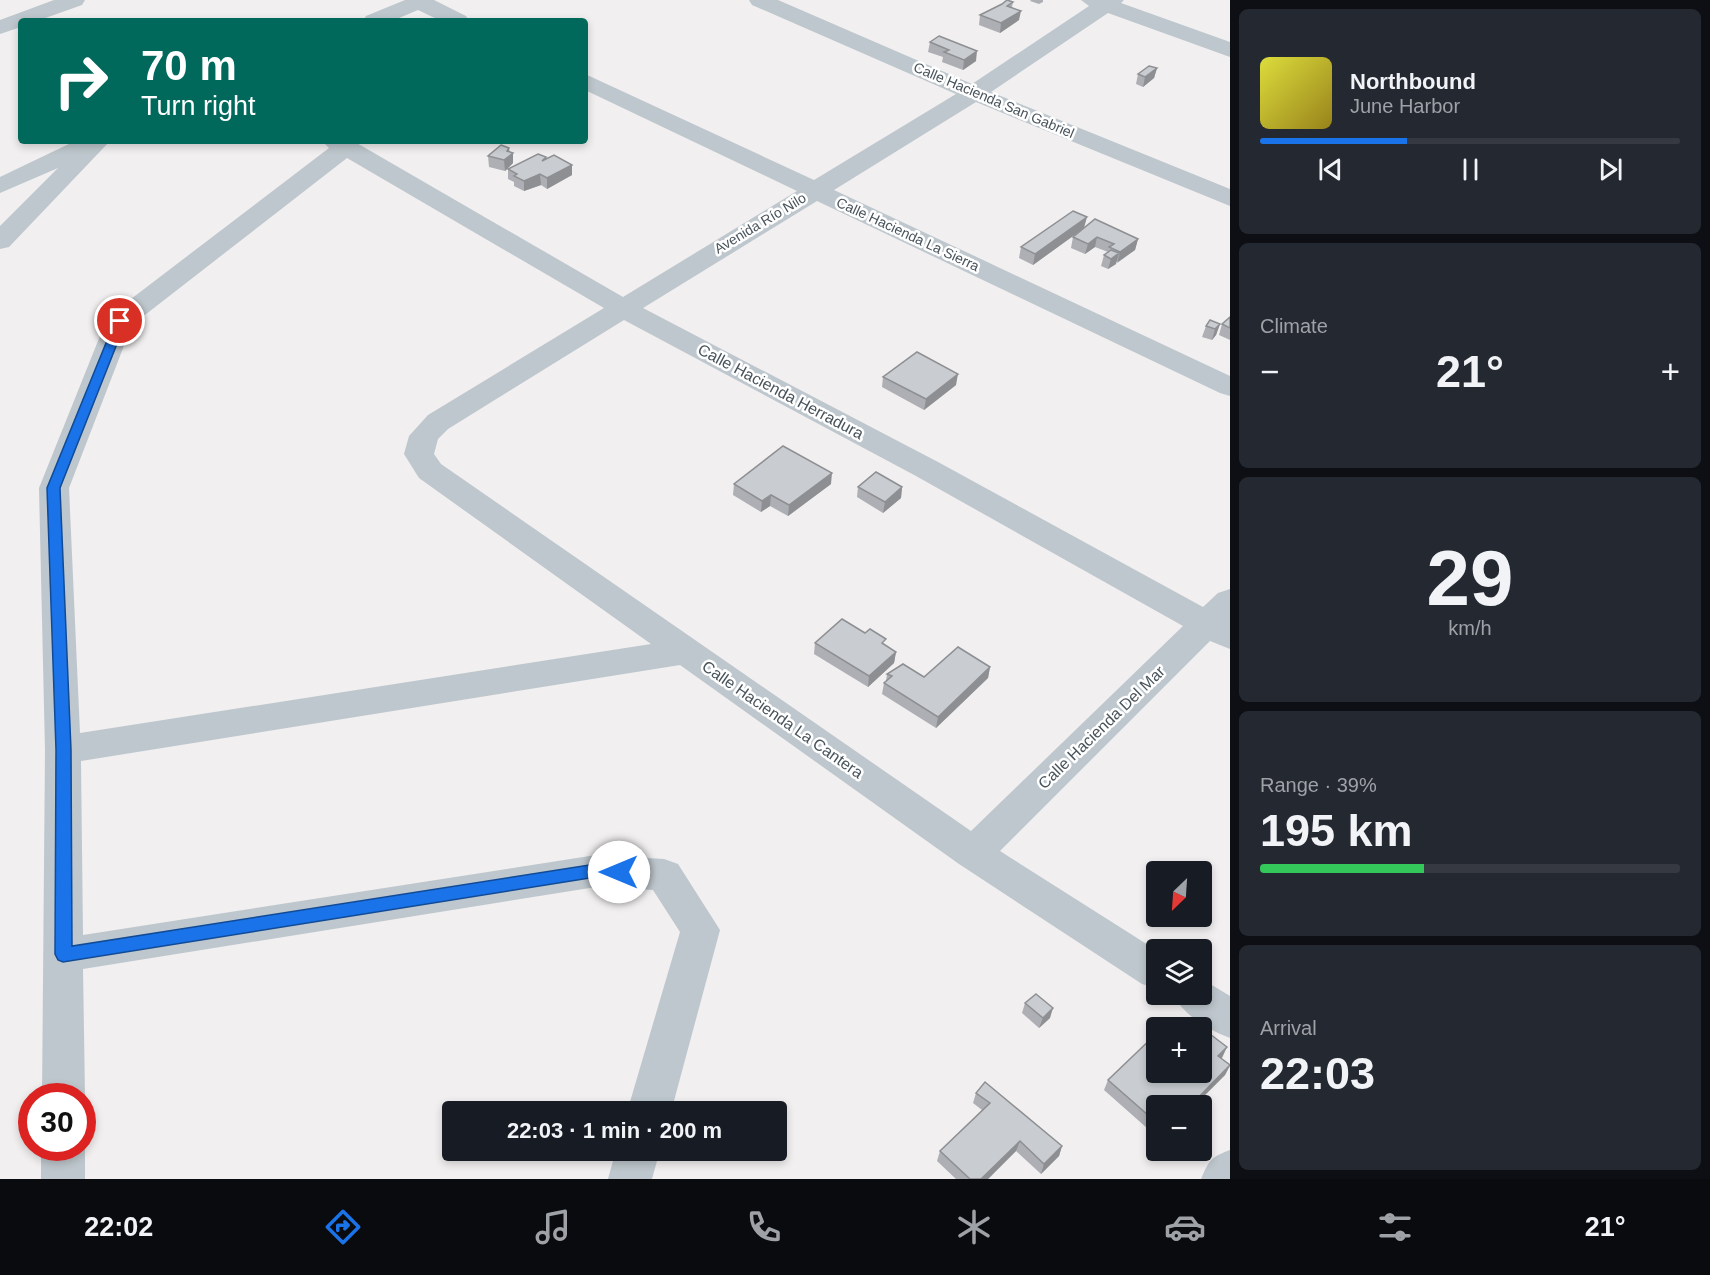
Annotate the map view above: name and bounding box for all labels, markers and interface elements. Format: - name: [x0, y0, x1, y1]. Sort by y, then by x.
- icon: right: [42, 42, 120, 120]
- text: 70 m: [141, 42, 237, 89]
- street label: Calle Hacienda San Gabriel: [911, 59, 1077, 141]
- text: Northbound: [1350, 69, 1476, 94]
- text: Turn right: [141, 91, 256, 121]
- text: June Harbor: [1350, 95, 1460, 117]
- icon: previous: [1314, 153, 1347, 186]
- icon: pause: [1454, 153, 1487, 186]
- icon: next: [1594, 153, 1627, 186]
- street label: Avenida Río Nilo: [711, 189, 809, 257]
- street label: Calle Hacienda La Sierra: [834, 194, 982, 274]
- pin: [94, 295, 145, 346]
- icon: arrive: [103, 304, 136, 337]
- text: Climate: [1260, 315, 1328, 337]
- street label: Calle Hacienda Herradura: [695, 341, 867, 442]
- text: 21°: [1436, 346, 1504, 397]
- text: −: [1260, 353, 1279, 390]
- text: +: [1661, 353, 1680, 390]
- text: 29: [1427, 534, 1513, 622]
- text: km/h: [1448, 617, 1492, 639]
- street label: Calle Hacienda La Cantera: [699, 657, 866, 782]
- street label: Calle Hacienda Del Mar: [1035, 662, 1169, 792]
- text: Range · 39%: [1260, 774, 1377, 796]
- text: 195 km: [1260, 805, 1413, 856]
- position arrow: [587, 840, 651, 904]
- north arrow: [1146, 861, 1212, 927]
- map controls: [1146, 861, 1212, 1161]
- button: layers: [1146, 939, 1212, 1005]
- button: +: [1146, 1017, 1212, 1083]
- text: Arrival: [1260, 1017, 1317, 1039]
- text: 22:03: [1260, 1048, 1375, 1099]
- speed limit sign: 30: [18, 1083, 96, 1161]
- button: −: [1146, 1095, 1212, 1161]
- text: 22:03 · 1 min · 200 m: [507, 1118, 722, 1143]
- icon: directions: [322, 1206, 364, 1248]
- icon: music: [532, 1206, 574, 1248]
- icon: phone: [743, 1206, 785, 1248]
- icon: climate: [953, 1206, 995, 1248]
- icon: car: [1164, 1206, 1206, 1248]
- icon: filters: [1374, 1206, 1416, 1248]
- text: 22:02: [84, 1212, 153, 1242]
- text: 21°: [1585, 1212, 1626, 1242]

